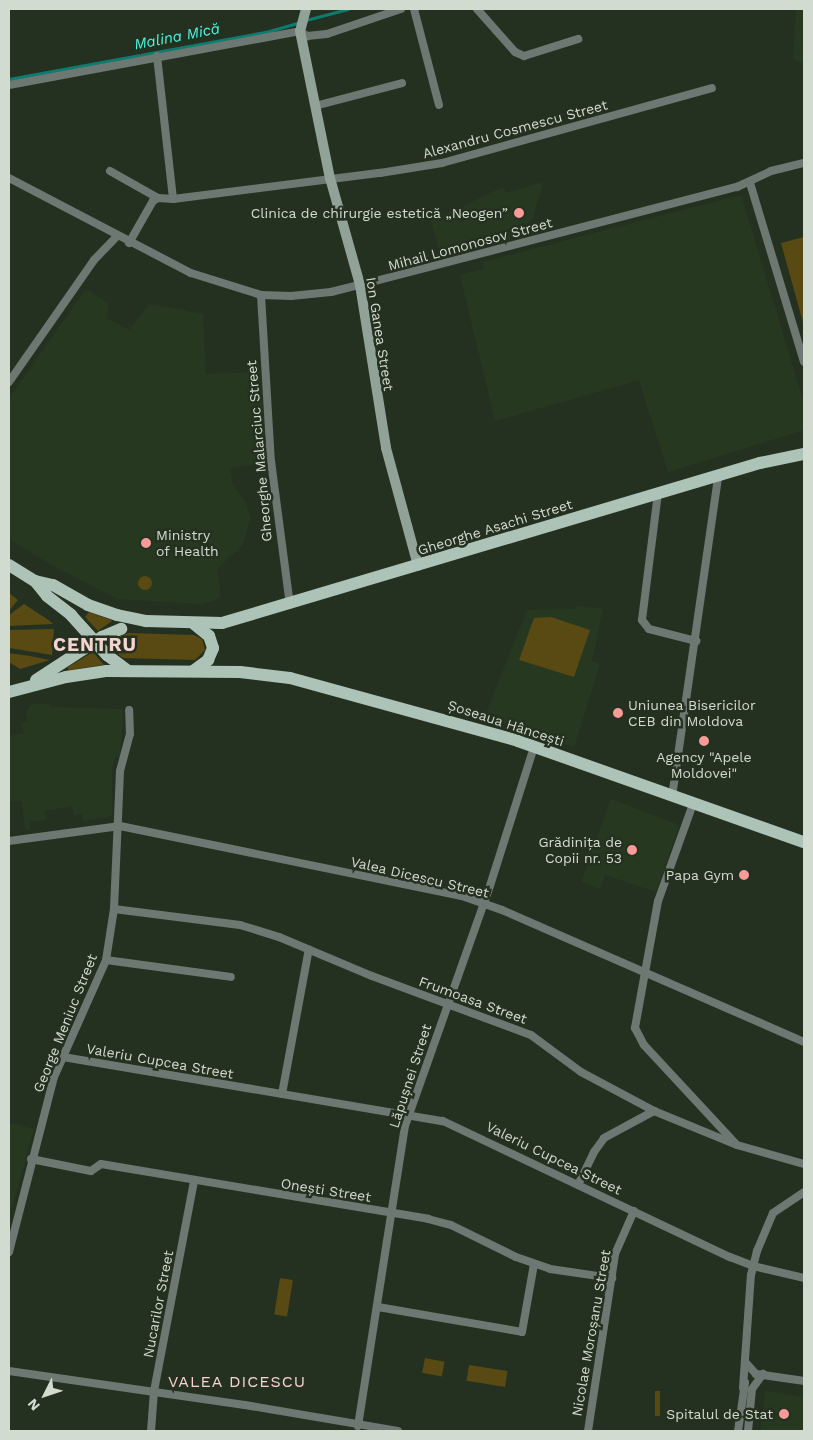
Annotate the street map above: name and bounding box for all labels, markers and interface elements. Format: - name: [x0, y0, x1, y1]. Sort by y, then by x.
- water label: Malina Mică: [133, 20, 221, 54]
- street label: Alexandru Cosmescu Street: [421, 96, 609, 162]
- place label: Clinica de chirurgie estetică „Neogen”: [250, 205, 508, 221]
- marker: Clinica de chirurgie estetică „Neogen”: [512, 206, 526, 220]
- street label: Mihail Lomonosov Street: [386, 214, 554, 274]
- street label: Ion Ganea Street: [363, 276, 397, 392]
- street label: Gheorghe Malarciuc Street: [243, 360, 275, 542]
- street label: Gheorghe Asachi Street: [415, 495, 575, 559]
- place label: Ministry of Health: [156, 527, 219, 560]
- marker: Ministry of Health: [140, 537, 152, 549]
- district label: CENTRU: [52, 634, 138, 656]
- street label: Șoseaua Hâncești: [446, 696, 566, 750]
- place label: Uniunea Bisericilor CEB din Moldova: [628, 697, 756, 730]
- marker: Uniunea Bisericilor CEB din Moldova: [612, 707, 624, 719]
- marker: Agency "Apele Moldovei": [698, 735, 710, 747]
- place label: Agency "Apele Moldovei": [656, 749, 752, 782]
- place label: Grădinița de Copii nr. 53: [538, 834, 622, 866]
- marker: Grădinița de Copii nr. 53: [626, 844, 638, 856]
- street label: Valea Dicescu Street: [349, 853, 491, 901]
- place label: Papa Gym: [665, 867, 734, 883]
- marker: Papa Gym: [738, 869, 750, 881]
- street label: George Meniuc Street: [29, 951, 101, 1095]
- street label: Frumoasa Street: [416, 973, 530, 1027]
- street label: Lăpușnei Street: [385, 1022, 435, 1130]
- street label: Valeriu Cupcea Street: [85, 1040, 235, 1082]
- street label: Valeriu Cupcea Street: [483, 1118, 625, 1198]
- street label: Onești Street: [280, 1175, 372, 1205]
- street label: Nicolae Moroșanu Street: [568, 1248, 614, 1418]
- street label: Nucarilor Street: [139, 1249, 177, 1359]
- north arrow: [20, 1370, 70, 1420]
- district label: VALEA DICESCU: [166, 1372, 308, 1392]
- text: N: [24, 1396, 43, 1414]
- place label: Spitalul de Stat: [666, 1406, 773, 1422]
- marker: Spitalul de Stat: [777, 1407, 791, 1421]

